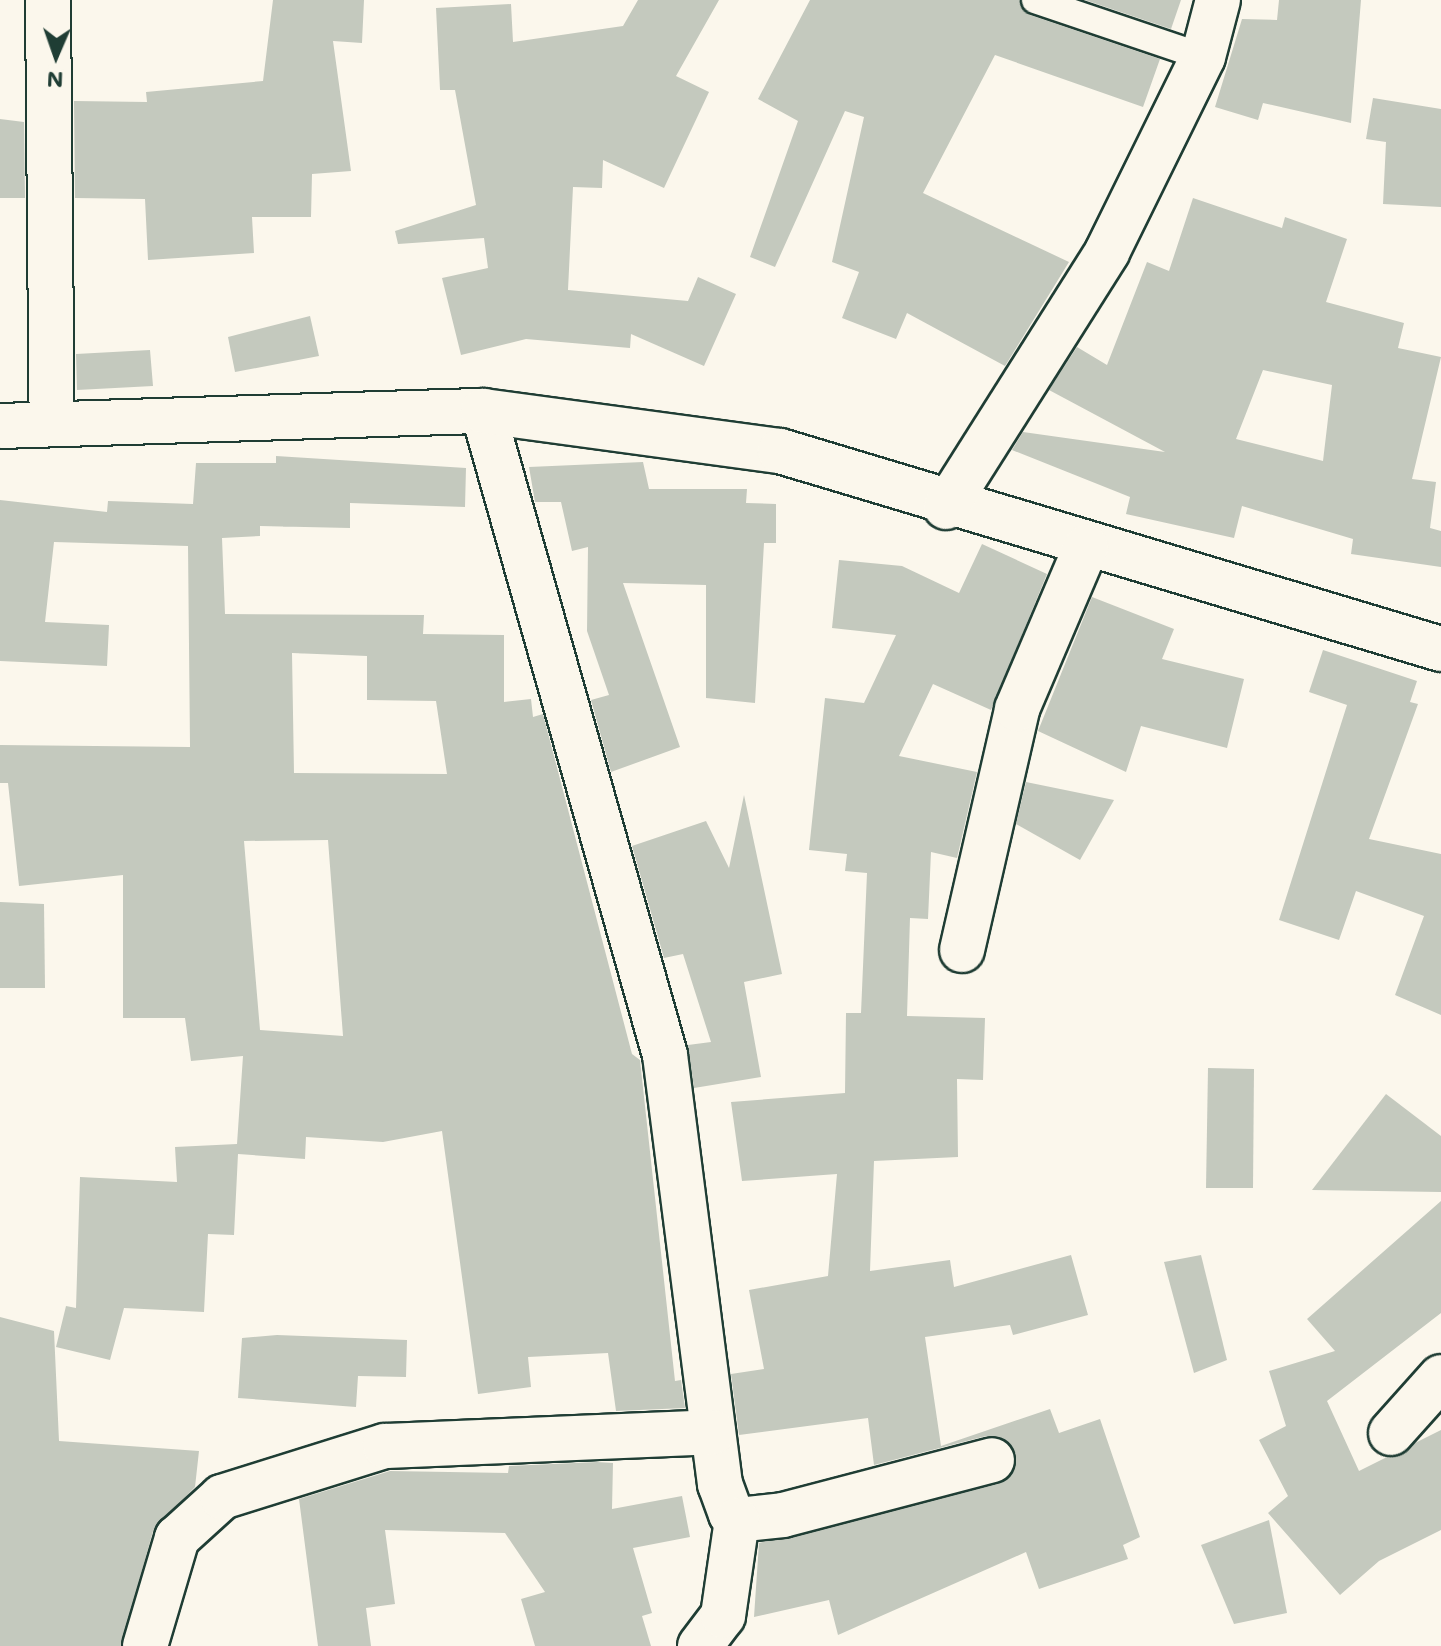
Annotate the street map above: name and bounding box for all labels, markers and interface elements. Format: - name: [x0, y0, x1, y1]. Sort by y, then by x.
- north arrow: [16, 16, 96, 96]
- text: N: [46, 66, 64, 95]

